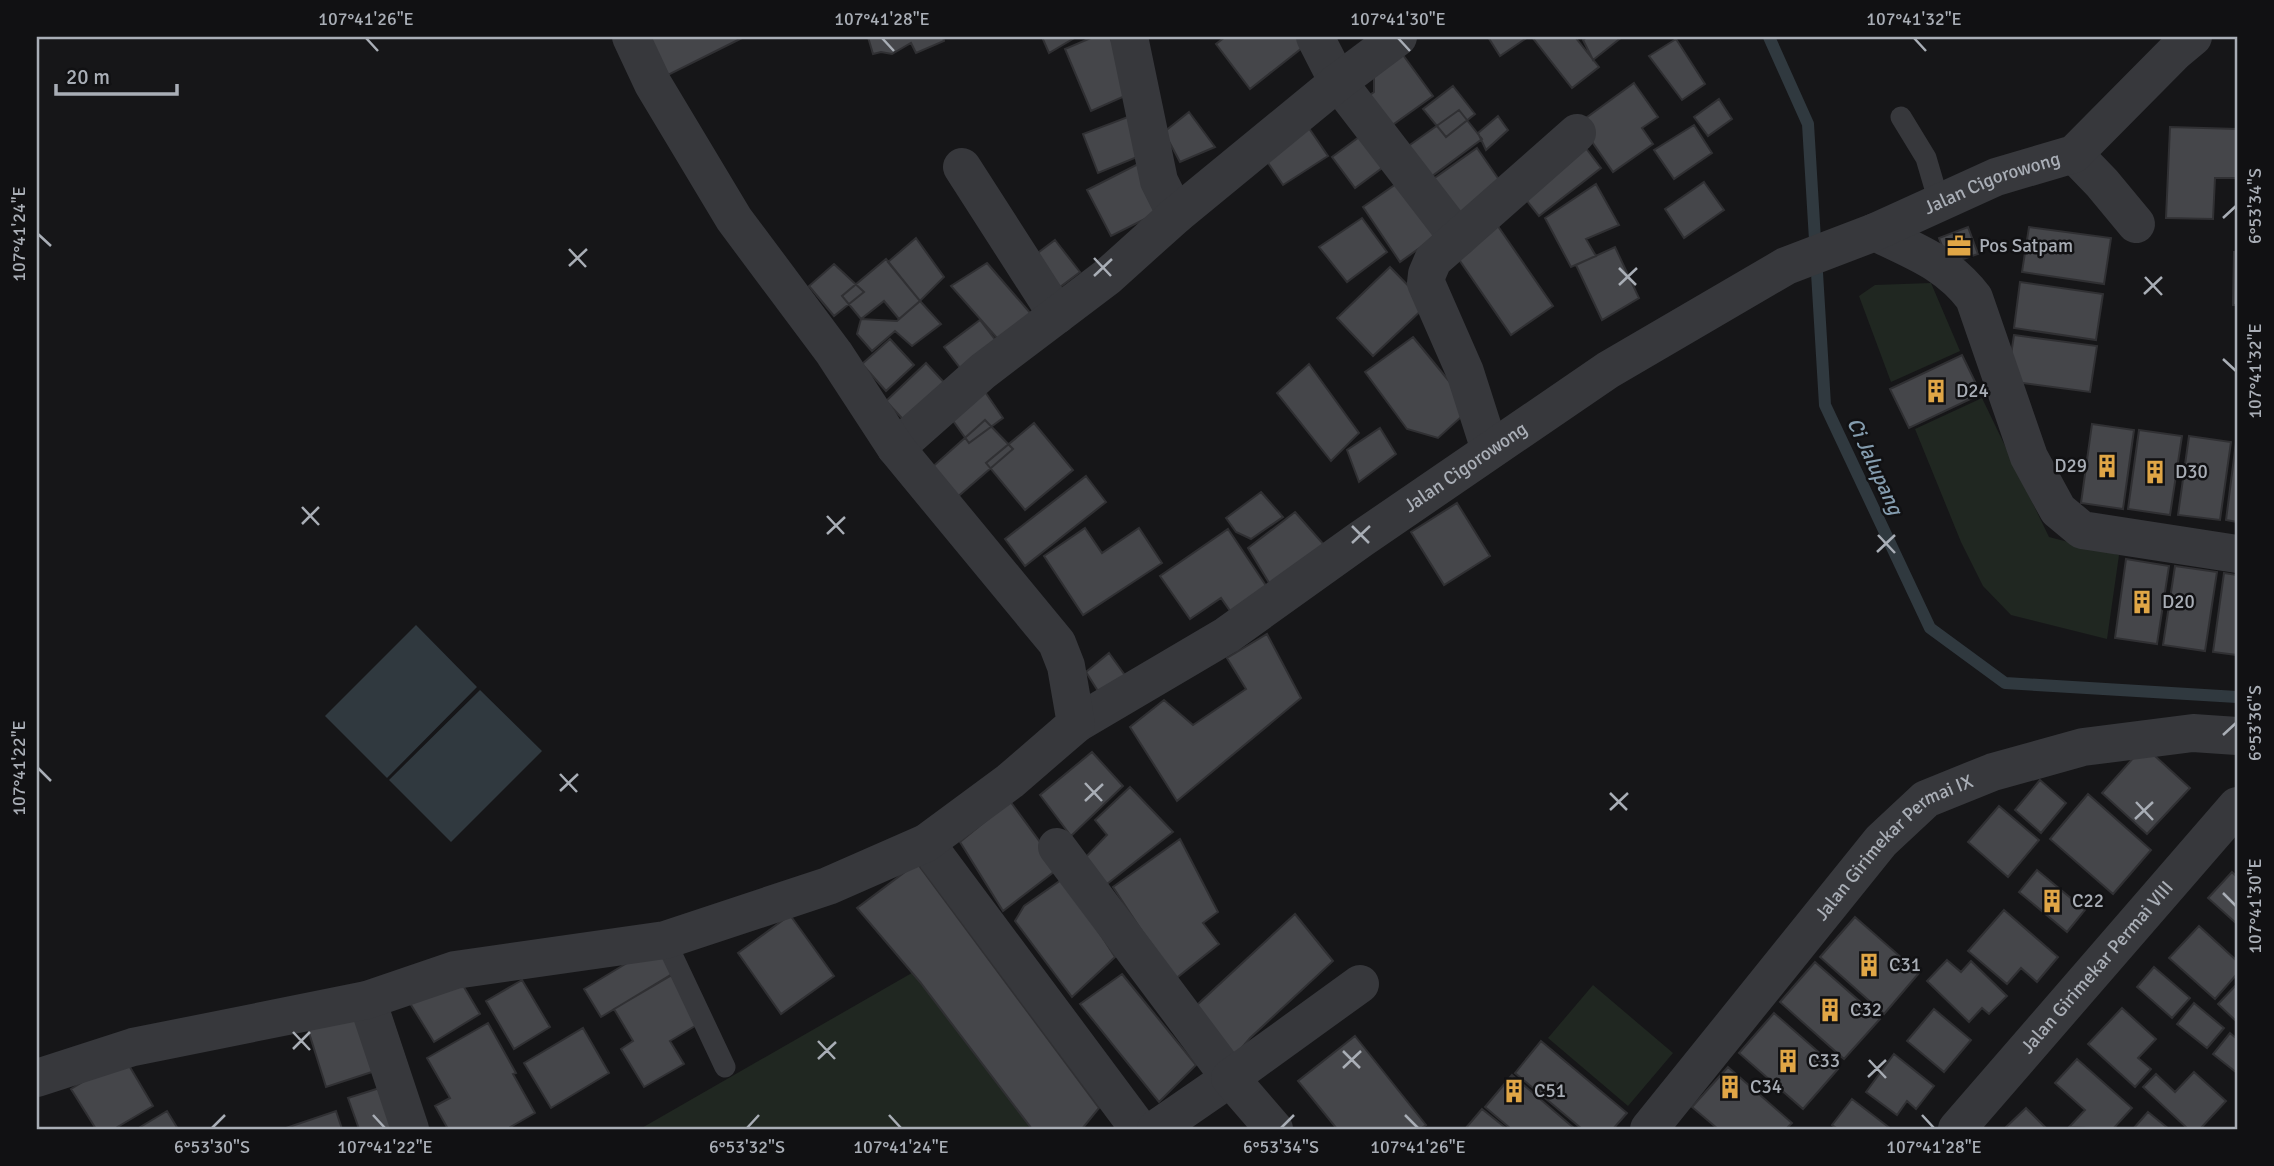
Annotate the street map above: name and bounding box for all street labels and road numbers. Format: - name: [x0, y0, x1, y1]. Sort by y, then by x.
- street label: Jalan Cigorowong: [1920, 147, 2063, 220]
- street label: Jalan Cigorowong: [1399, 417, 1532, 518]
- street label: Jalan Girimekar Permai IX: [1810, 769, 1977, 926]
- street label: Jalan Girimekar Permai VIII: [2016, 876, 2179, 1059]

